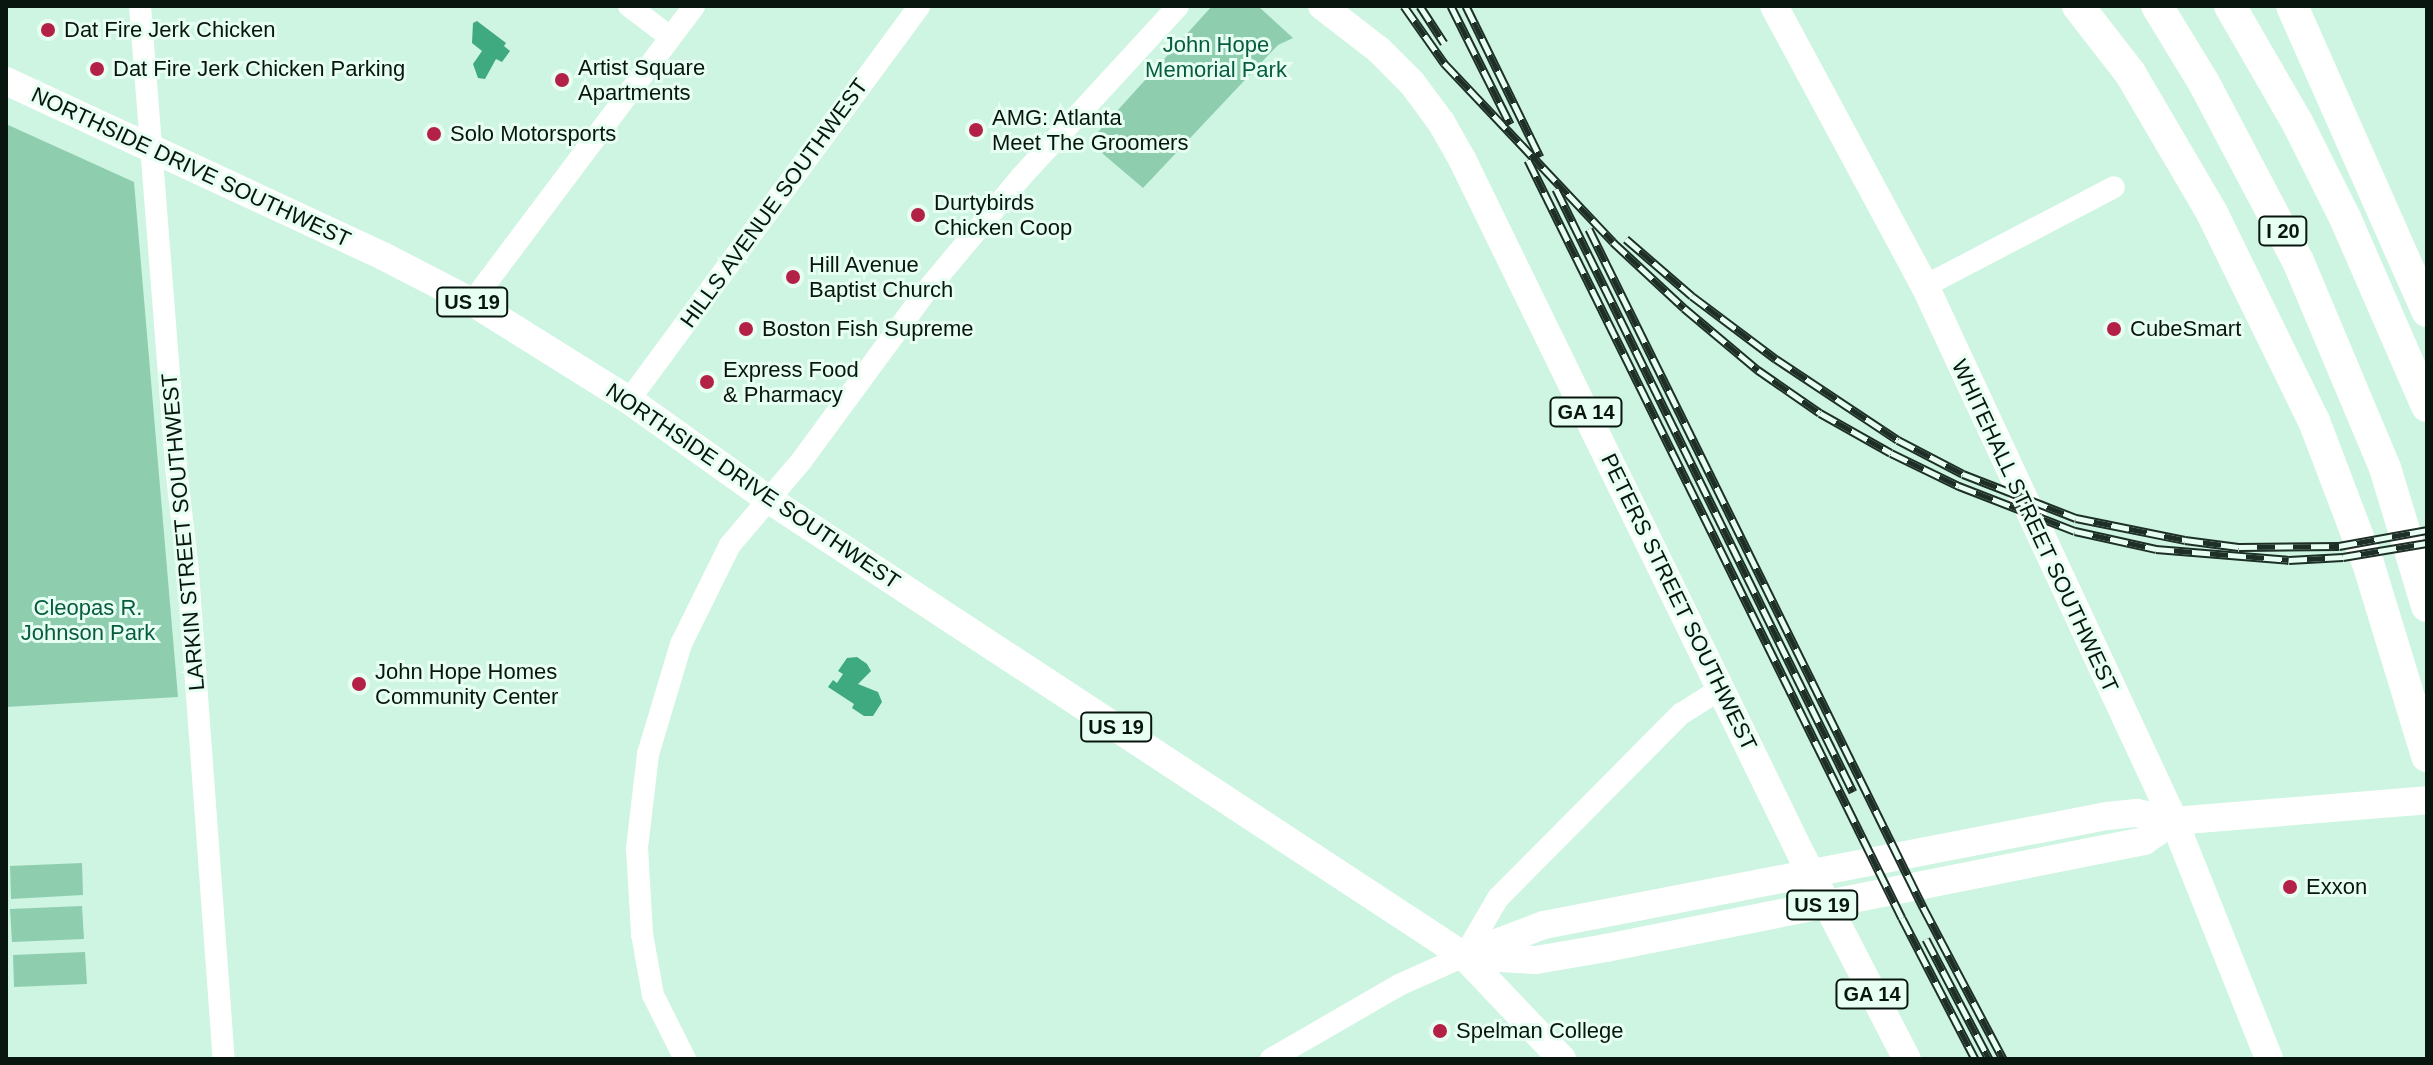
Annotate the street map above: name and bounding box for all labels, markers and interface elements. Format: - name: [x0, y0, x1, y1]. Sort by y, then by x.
- place label: Dat Fire Jerk Chicken: [64, 17, 276, 43]
- marker: Dat Fire Jerk Chicken: [39, 21, 57, 39]
- park label: John Hope Memorial Park: [1145, 31, 1287, 82]
- place label: Artist Square Apartments: [578, 54, 705, 106]
- place label: Dat Fire Jerk Chicken Parking: [113, 56, 405, 82]
- marker: Dat Fire Jerk Chicken Parking: [88, 60, 106, 78]
- marker: Artist Square Apartments: [553, 71, 571, 89]
- street label: HILLS AVENUE SOUTHWEST: [674, 73, 874, 333]
- street label: NORTHSIDE DRIVE SOUTHWEST: [27, 81, 355, 253]
- place label: AMG: Atlanta Meet The Groomers: [992, 104, 1189, 156]
- place label: Solo Motorsports: [450, 121, 616, 147]
- marker: AMG: Atlanta Meet The Groomers: [967, 121, 985, 139]
- marker: Solo Motorsports: [425, 125, 443, 143]
- place label: Durtybirds Chicken Coop: [934, 189, 1072, 240]
- marker: Durtybirds Chicken Coop: [909, 206, 927, 224]
- road number: I 20: [2257, 215, 2309, 247]
- place label: Hill Avenue Baptist Church: [809, 251, 953, 302]
- marker: Hill Avenue Baptist Church: [784, 268, 802, 286]
- road number: US 19: [436, 286, 508, 318]
- place label: Boston Fish Supreme: [762, 316, 974, 342]
- place label: CubeSmart: [2130, 316, 2241, 342]
- marker: Boston Fish Supreme: [737, 320, 755, 338]
- marker: CubeSmart: [2105, 320, 2123, 338]
- street label: WHITEHALL STREET SOUTHWEST: [1946, 355, 2124, 697]
- place label: Express Food & Pharmacy: [723, 356, 859, 408]
- street label: LARKIN STREET SOUTHWEST: [156, 372, 210, 692]
- marker: Express Food & Pharmacy: [698, 373, 716, 391]
- street label: NORTHSIDE DRIVE SOUTHWEST: [601, 377, 905, 595]
- road number: GA 14: [1548, 396, 1624, 428]
- street label: PETERS STREET SOUTHWEST: [1595, 449, 1763, 755]
- park label: Cleopas R. Johnson Park: [21, 594, 155, 646]
- place label: John Hope Homes Community Center: [375, 658, 558, 710]
- marker: John Hope Homes Community Center: [350, 675, 368, 693]
- road number: US 19: [1080, 711, 1152, 743]
- place label: Exxon: [2306, 874, 2367, 900]
- marker: Exxon: [2281, 878, 2299, 896]
- road number: US 19: [1786, 889, 1858, 921]
- road number: GA 14: [1834, 978, 1910, 1010]
- place label: Spelman College: [1456, 1018, 1624, 1044]
- marker: Spelman College: [1431, 1022, 1449, 1040]

